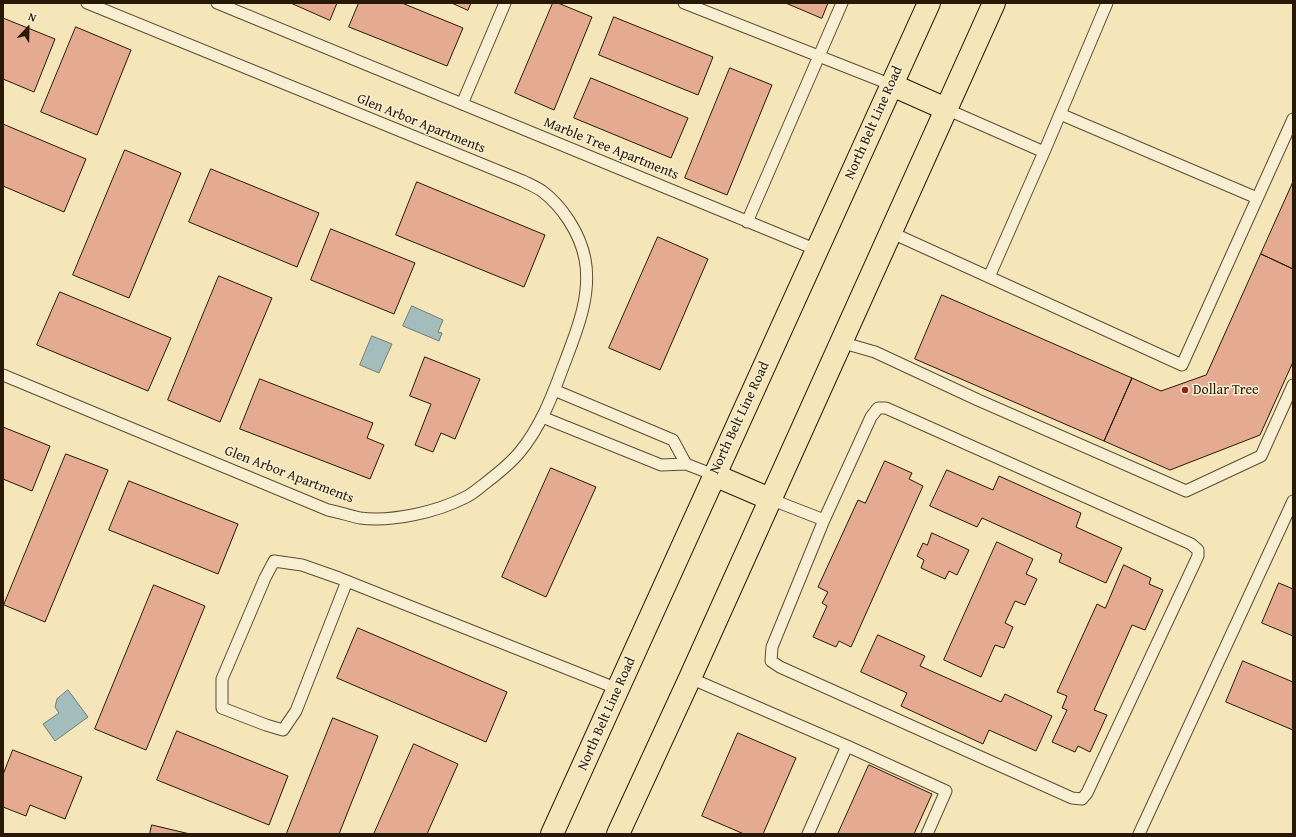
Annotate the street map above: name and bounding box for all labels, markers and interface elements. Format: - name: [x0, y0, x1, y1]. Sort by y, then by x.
- north arrow: [8, 8, 48, 48]
- text: N: [26, 8, 39, 26]
- street label: North Belt Line Road: [842, 64, 906, 182]
- street label: Glen Arbor Apartments: [354, 91, 488, 157]
- street label: Marble Tree Apartments: [541, 114, 681, 184]
- street label: North Belt Line Road: [707, 359, 773, 477]
- place label: Dollar Tree: [1193, 382, 1259, 398]
- marker: Dollar Tree: [1180, 385, 1190, 395]
- street label: Glen Arbor Apartments: [222, 443, 356, 507]
- street label: North Belt Line Road: [575, 655, 639, 773]

